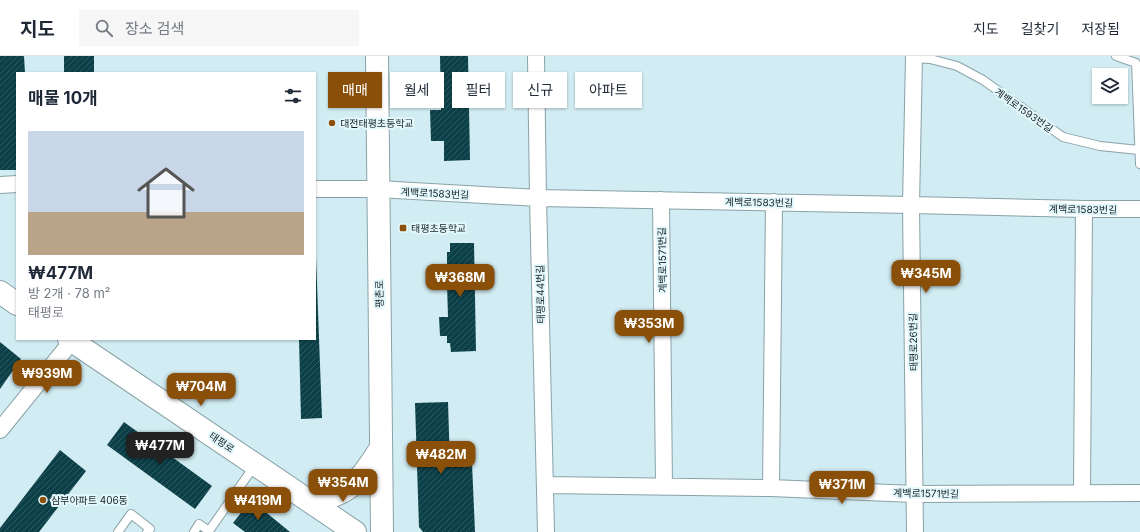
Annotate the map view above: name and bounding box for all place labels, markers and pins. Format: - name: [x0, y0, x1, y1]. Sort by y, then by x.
- place label: 대전태평초등학교: [340, 117, 414, 129]
- marker: 대전태평초등학교: [327, 118, 337, 128]
- place label: 태평초등학교: [411, 222, 466, 234]
- marker: 태평초등학교: [398, 223, 408, 233]
- pin: ₩345M: [898, 260, 954, 294]
- pin: ₩368M: [432, 264, 488, 298]
- pin: ₩353M: [621, 310, 677, 344]
- pin: ₩939M: [19, 360, 75, 394]
- pin: ₩704M: [173, 373, 229, 407]
- pin: ₩477M: [132, 432, 188, 466]
- pin: ₩482M: [413, 441, 469, 475]
- pin: ₩354M: [315, 469, 371, 503]
- pin: ₩371M: [814, 471, 870, 505]
- pin: ₩419M: [230, 487, 286, 521]
- place label: 삼부아파트 406동: [51, 494, 128, 506]
- marker: 삼부아파트 406동: [38, 495, 48, 505]

